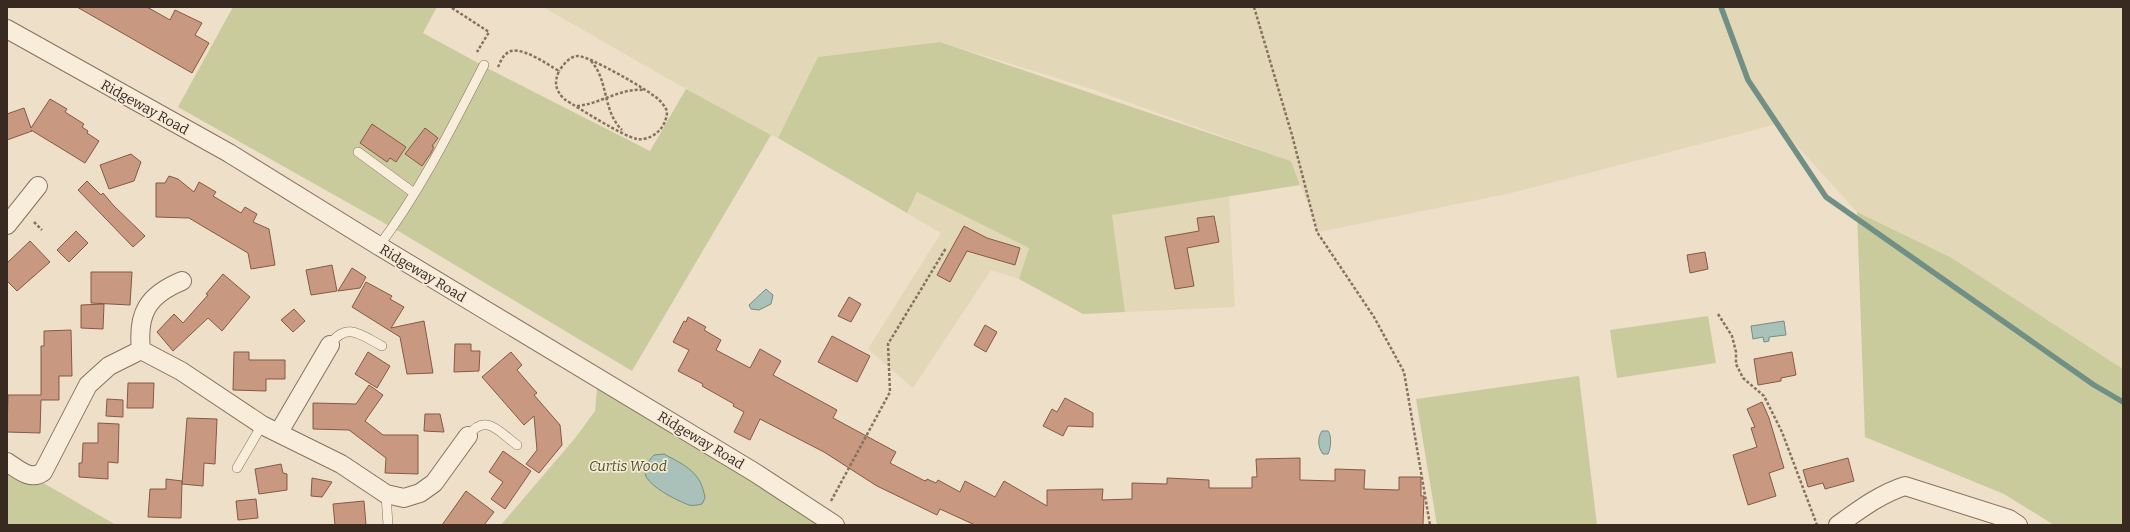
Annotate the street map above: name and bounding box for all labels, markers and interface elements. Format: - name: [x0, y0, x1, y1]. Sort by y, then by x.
- street label: Ridgeway Road: [98, 76, 192, 139]
- street label: Ridgeway Road: [376, 241, 469, 306]
- street label: Ridgeway Road: [654, 408, 747, 473]
- park label: Curtis Wood: [589, 458, 667, 475]

